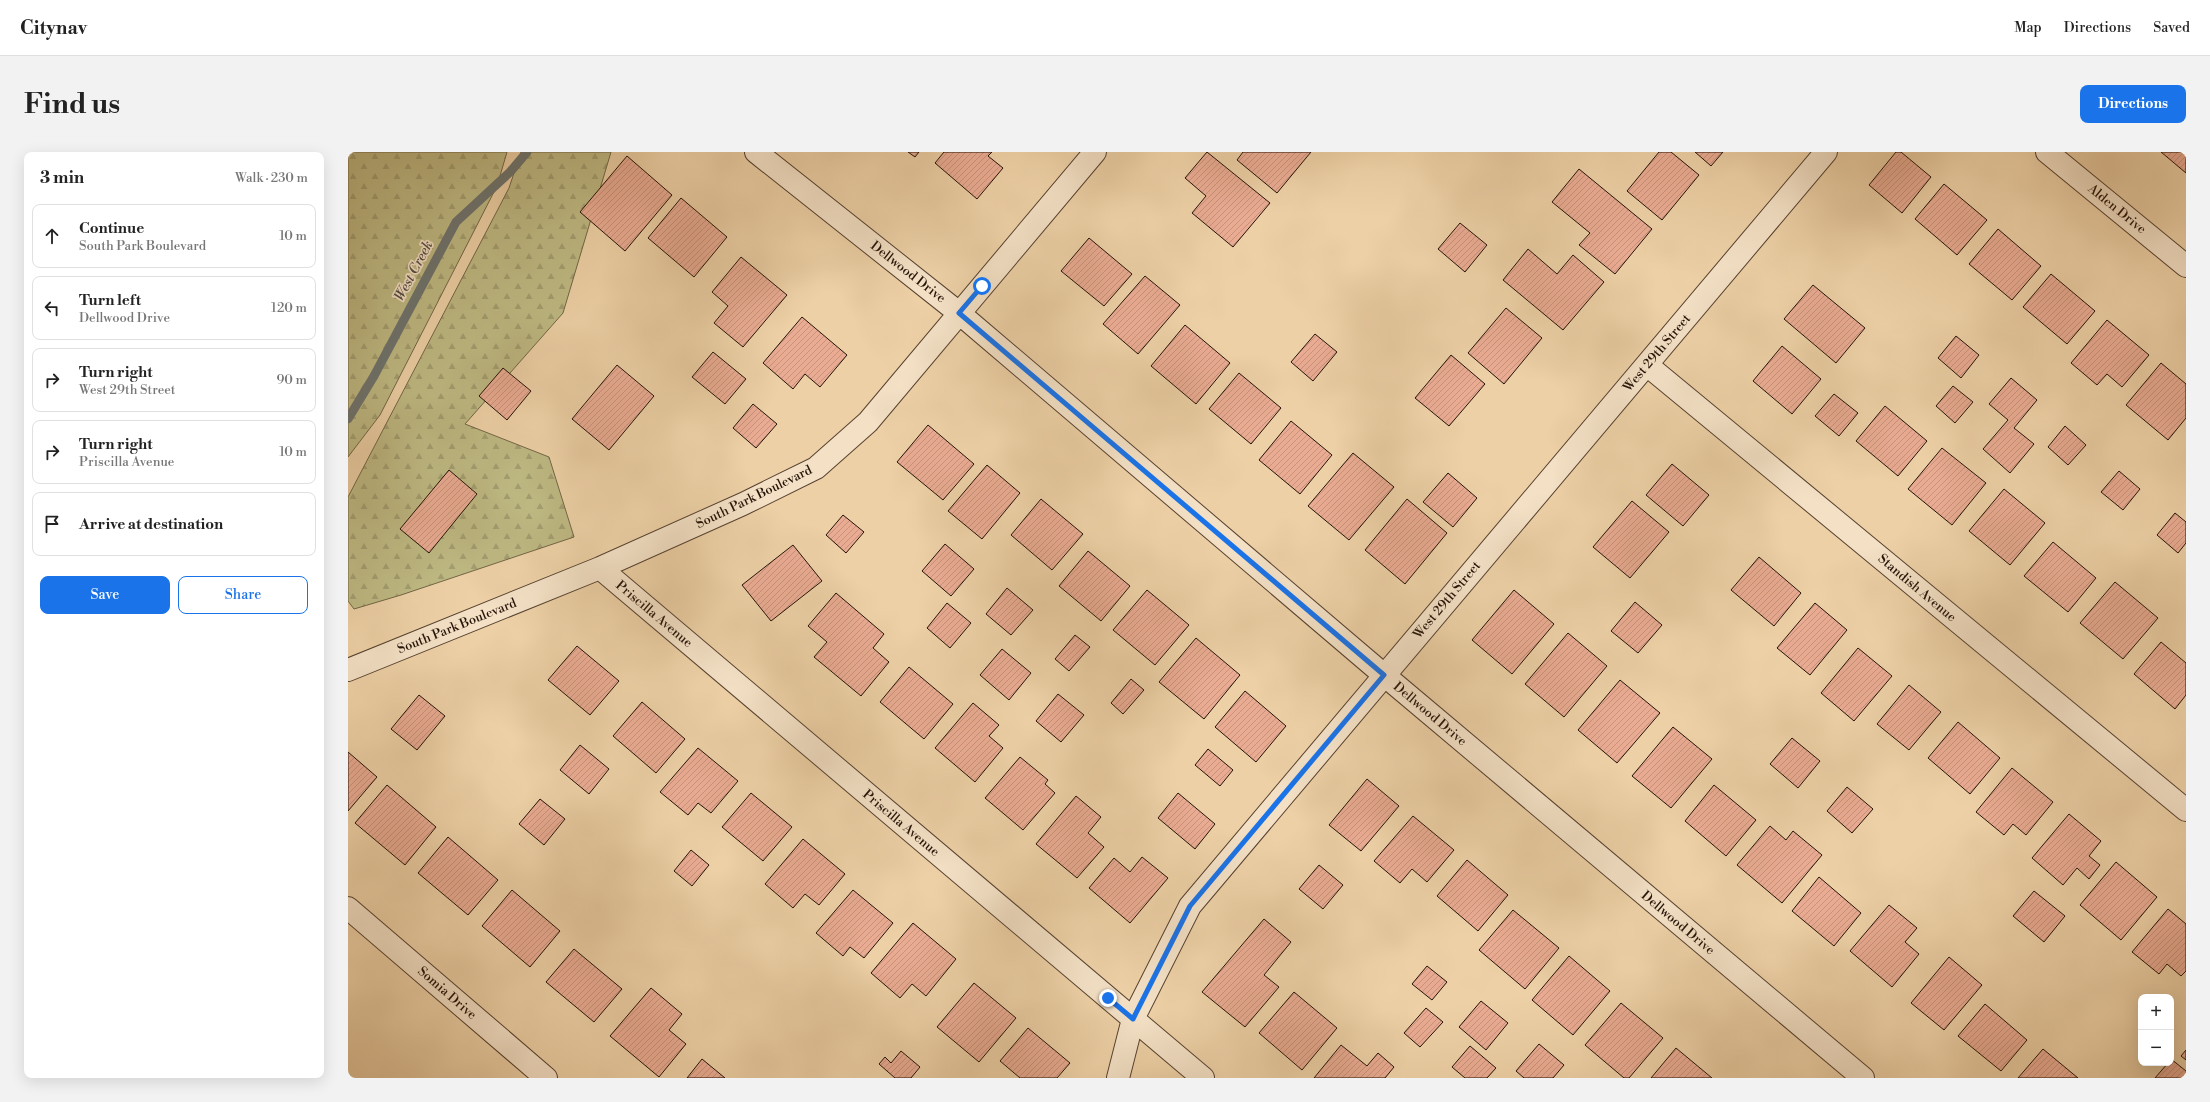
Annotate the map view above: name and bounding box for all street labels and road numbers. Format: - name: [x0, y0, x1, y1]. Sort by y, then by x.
- street label: Alden Drive: [2084, 180, 2150, 238]
- street label: Dellwood Drive: [867, 238, 949, 307]
- street label: West 29th Street: [1619, 311, 1694, 396]
- street label: South Park Boulevard: [693, 462, 815, 532]
- street label: Standish Avenue: [1875, 551, 1960, 626]
- street label: West 29th Street: [1409, 558, 1484, 643]
- street label: Priscilla Avenue: [612, 577, 696, 651]
- street label: South Park Boulevard: [395, 595, 520, 657]
- street label: Dellwood Drive: [1390, 679, 1470, 750]
- street label: Priscilla Avenue: [859, 786, 943, 860]
- street label: Dellwood Drive: [1638, 888, 1718, 959]
- street label: Somia Drive: [414, 963, 480, 1023]

